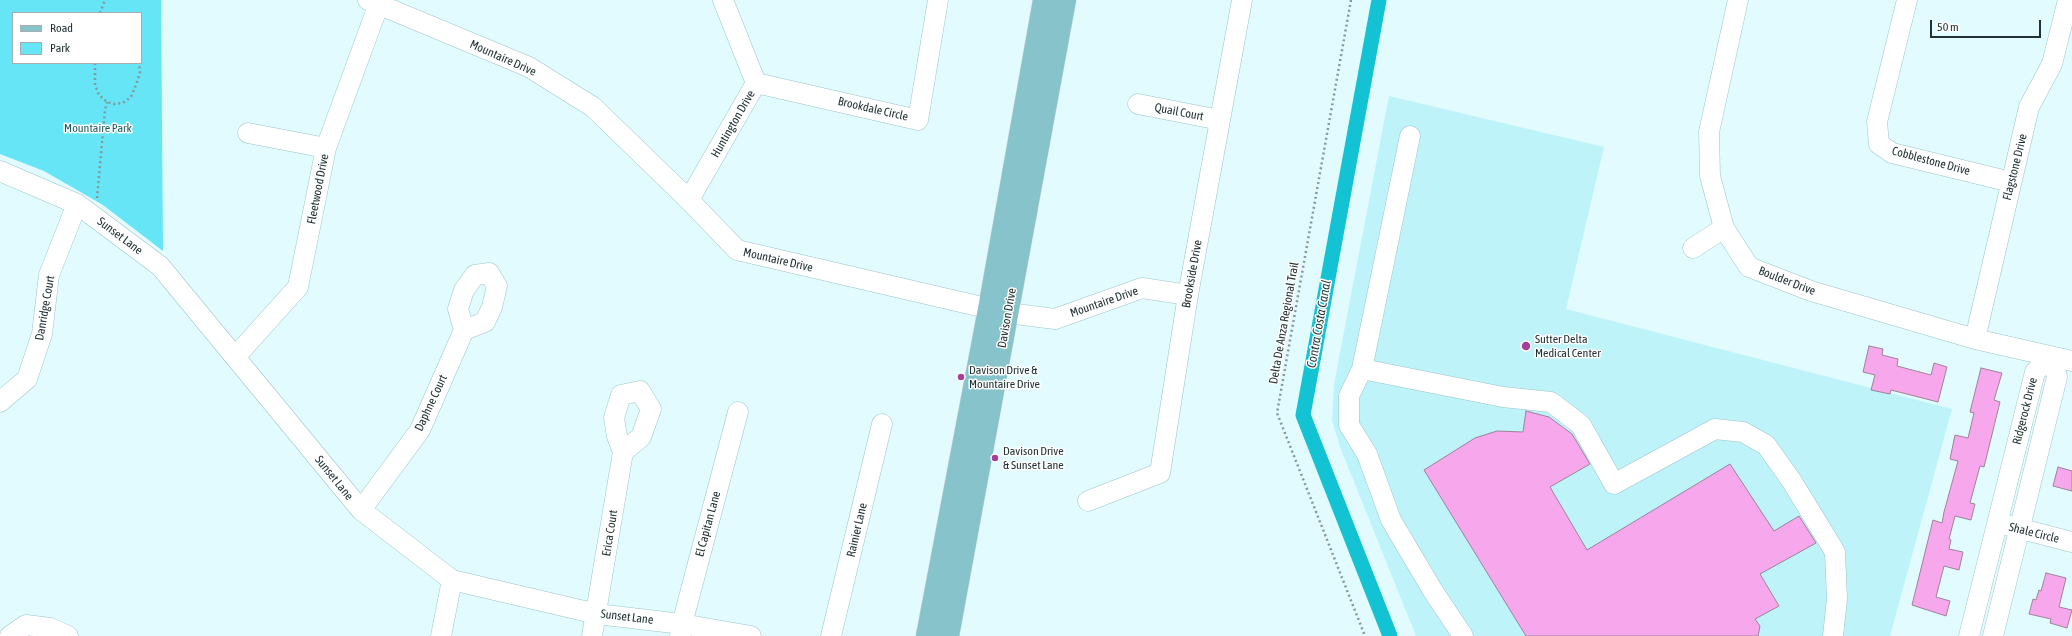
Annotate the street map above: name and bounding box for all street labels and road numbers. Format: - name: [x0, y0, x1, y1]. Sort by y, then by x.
- street label: Mountaire Drive: [468, 37, 538, 79]
- street label: Huntington Drive: [708, 88, 758, 160]
- street label: Brookdale Circle: [836, 94, 910, 124]
- street label: Quail Court: [1153, 100, 1205, 124]
- street label: Flagstone Drive: [2000, 132, 2030, 202]
- street label: Cobblestone Drive: [1890, 144, 1972, 178]
- street label: Fleetwood Drive: [304, 153, 332, 225]
- street label: Sunset Lane: [95, 214, 145, 258]
- street label: Brookside Drive: [1179, 239, 1205, 309]
- street label: Mountaire Drive: [742, 245, 814, 275]
- street label: Delta De Anza Regional Trail: [1266, 261, 1302, 385]
- street label: Boulder Drive: [1757, 264, 1817, 298]
- street label: Danridge Court: [32, 274, 58, 342]
- street label: Mountaire Drive: [1068, 284, 1140, 320]
- street label: Davison Drive: [995, 287, 1019, 349]
- street label: Daphne Court: [412, 373, 450, 433]
- street label: Ridgerock Drive: [2010, 376, 2040, 446]
- street label: Sunset Lane: [312, 453, 356, 503]
- street label: El Capitan Lane: [692, 490, 724, 558]
- street label: Rainier Lane: [844, 502, 870, 558]
- street label: Erica Court: [599, 509, 621, 557]
- street label: Shale Circle: [2007, 520, 2061, 546]
- street label: Sunset Lane: [600, 607, 654, 627]

